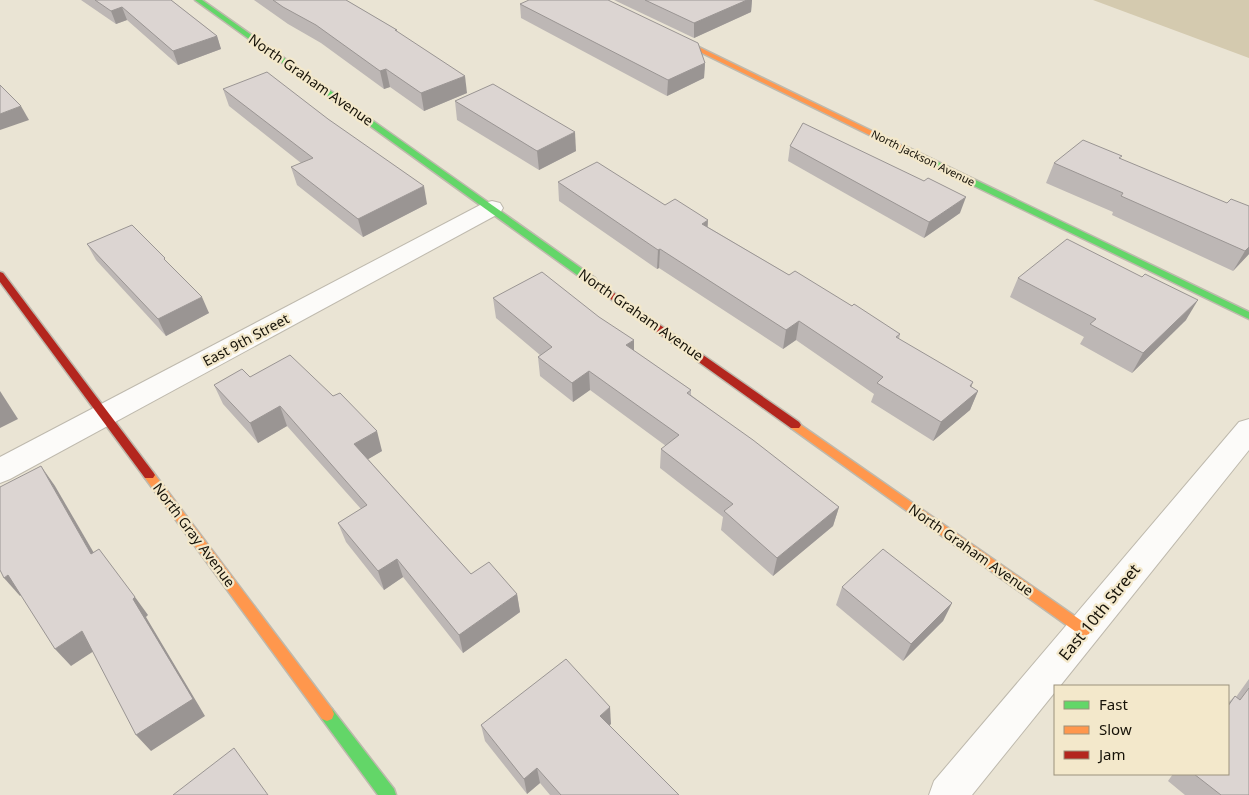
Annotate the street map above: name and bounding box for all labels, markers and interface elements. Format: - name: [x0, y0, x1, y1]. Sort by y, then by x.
- street label: North Graham Avenue: [245, 29, 378, 130]
- street label: North Jackson Avenue: [869, 126, 978, 189]
- street label: North Graham Avenue: [575, 264, 708, 365]
- street label: East 9th Street: [199, 309, 292, 370]
- street label: North Gray Avenue: [149, 479, 240, 591]
- street label: North Graham Avenue: [905, 499, 1038, 600]
- street label: East 10th Street: [1053, 559, 1145, 665]
- legend: [1054, 685, 1229, 775]
- text: Fast: [1099, 694, 1128, 714]
- text: Slow: [1099, 719, 1132, 739]
- text: Jam: [1097, 744, 1126, 764]

